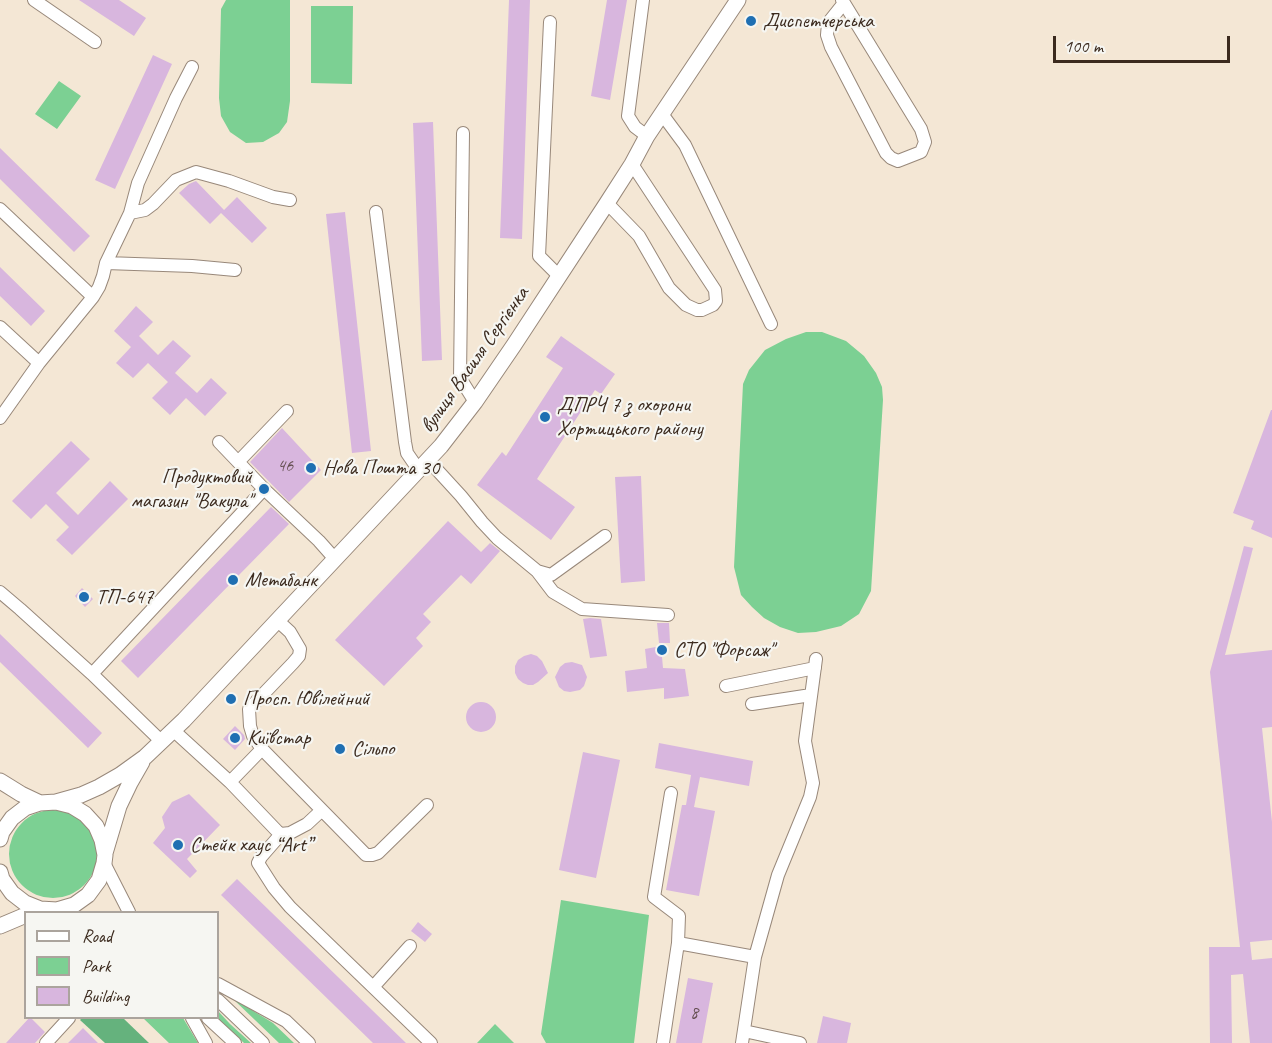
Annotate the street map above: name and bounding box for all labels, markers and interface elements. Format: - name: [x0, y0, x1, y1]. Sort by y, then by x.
- place label: Диспетчерська: [763, 8, 874, 34]
- marker: Диспетчерська: [744, 14, 758, 28]
- scale bar: [1056, 24, 1233, 62]
- text: 100 m: [1064, 35, 1103, 57]
- street label: вулиця Василя Сергієнка: [415, 282, 535, 438]
- place label: ДПРЧ 7 з охорони Хортицького району: [557, 392, 703, 442]
- marker: ДПРЧ 7 з охорони Хортицького району: [538, 410, 552, 424]
- house number: 46: [277, 455, 293, 477]
- place label: Нова Пошта 30: [323, 455, 439, 481]
- marker: Нова Пошта 30: [304, 461, 318, 475]
- place label: Продуктовий магазин "Вакула": [131, 464, 252, 514]
- marker: Продуктовий магазин "Вакула": [257, 482, 271, 496]
- place label: Метабанк: [245, 567, 317, 593]
- marker: Метабанк: [226, 573, 240, 587]
- place label: ТП-647: [96, 584, 153, 610]
- marker: ТП-647: [77, 590, 91, 604]
- place label: СТО "Форсаж": [674, 637, 774, 663]
- marker: СТО "Форсаж": [655, 643, 669, 657]
- place label: Просп. Ювілейний: [243, 686, 369, 712]
- marker: Просп. Ювілейний: [224, 692, 238, 706]
- place label: Київстар: [247, 725, 310, 751]
- marker: Київстар: [228, 731, 242, 745]
- place label: Сільпо: [352, 736, 394, 762]
- marker: Сільпо: [333, 742, 347, 756]
- place label: Стейк хаус “Art”: [190, 832, 311, 858]
- marker: Стейк хаус “Art”: [171, 838, 185, 852]
- legend: [24, 911, 219, 1019]
- text: Road: [82, 925, 112, 947]
- text: Park: [82, 955, 111, 977]
- text: Building: [82, 985, 129, 1007]
- house number: 8: [690, 1002, 698, 1024]

